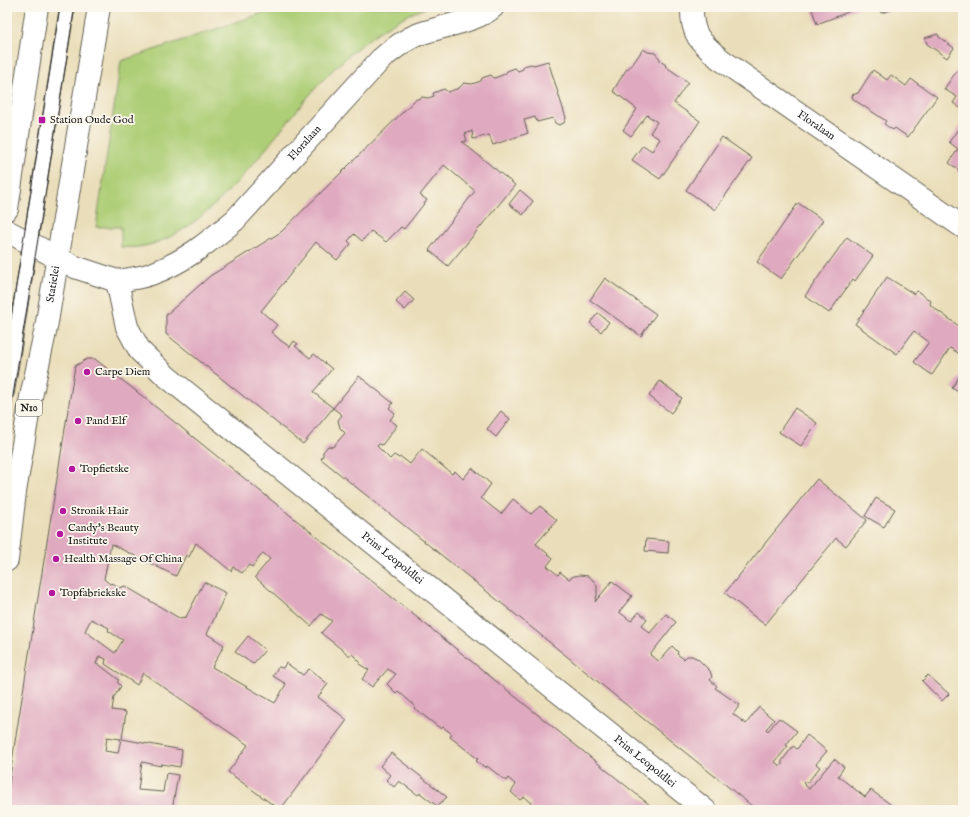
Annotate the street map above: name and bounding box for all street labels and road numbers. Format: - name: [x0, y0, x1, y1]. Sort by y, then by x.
- street label: Floralaan: [794, 107, 838, 144]
- street label: Floralaan: [285, 122, 324, 164]
- street label: Statielei: [43, 265, 63, 303]
- road number: N10: [16, 400, 42, 416]
- street label: Prins Leopoldlei: [358, 529, 426, 588]
- street label: Prins Leopoldlei: [611, 732, 679, 791]

